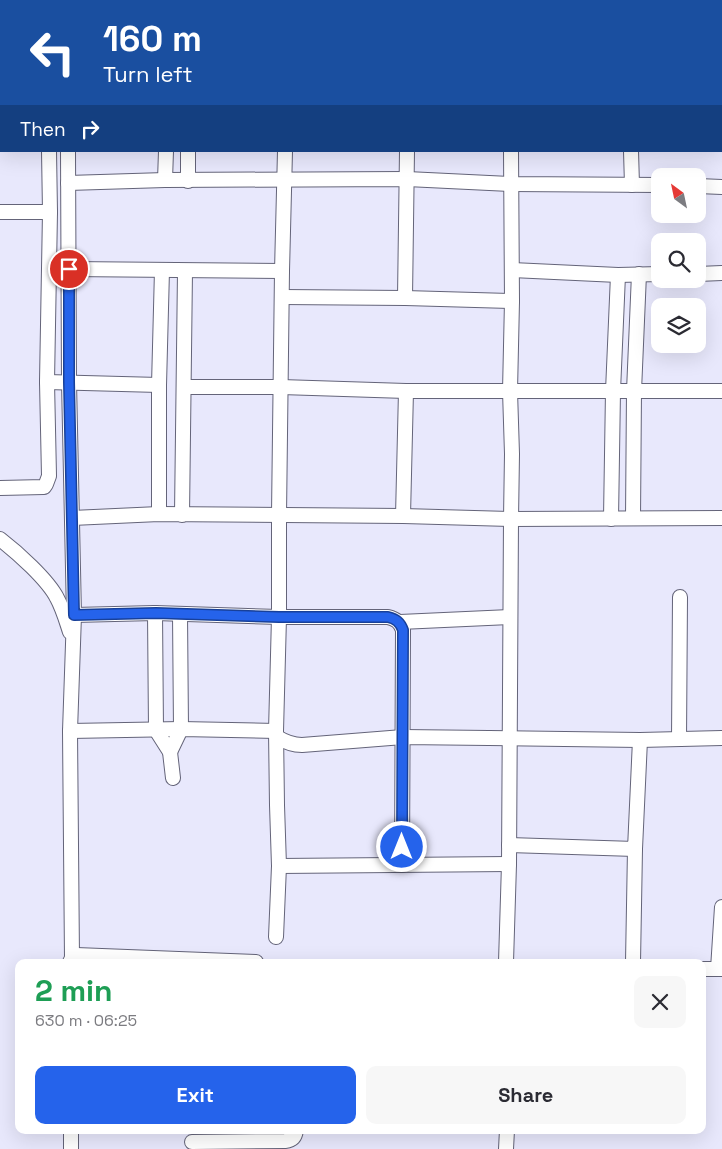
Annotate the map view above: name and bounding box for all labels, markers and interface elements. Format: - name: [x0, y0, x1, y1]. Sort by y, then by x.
- text: 160 m: [103, 17, 202, 61]
- icon: left: [20, 20, 85, 85]
- text: Turn left: [103, 60, 193, 88]
- icon: right: [76, 115, 104, 143]
- text: Then: [20, 117, 66, 142]
- north arrow: [651, 168, 706, 222]
- map controls: [651, 168, 706, 353]
- button: search: [651, 233, 706, 288]
- pin: [48, 248, 90, 290]
- icon: arrive: [55, 255, 83, 283]
- button: layers: [651, 298, 706, 353]
- position arrow: [375, 820, 427, 872]
- text: 2 min: [35, 971, 113, 1010]
- button: close: [634, 976, 686, 1028]
- text: 630 m · 06:25: [35, 1010, 137, 1031]
- button: Exit: [35, 1066, 356, 1124]
- button: Share: [366, 1066, 686, 1124]

